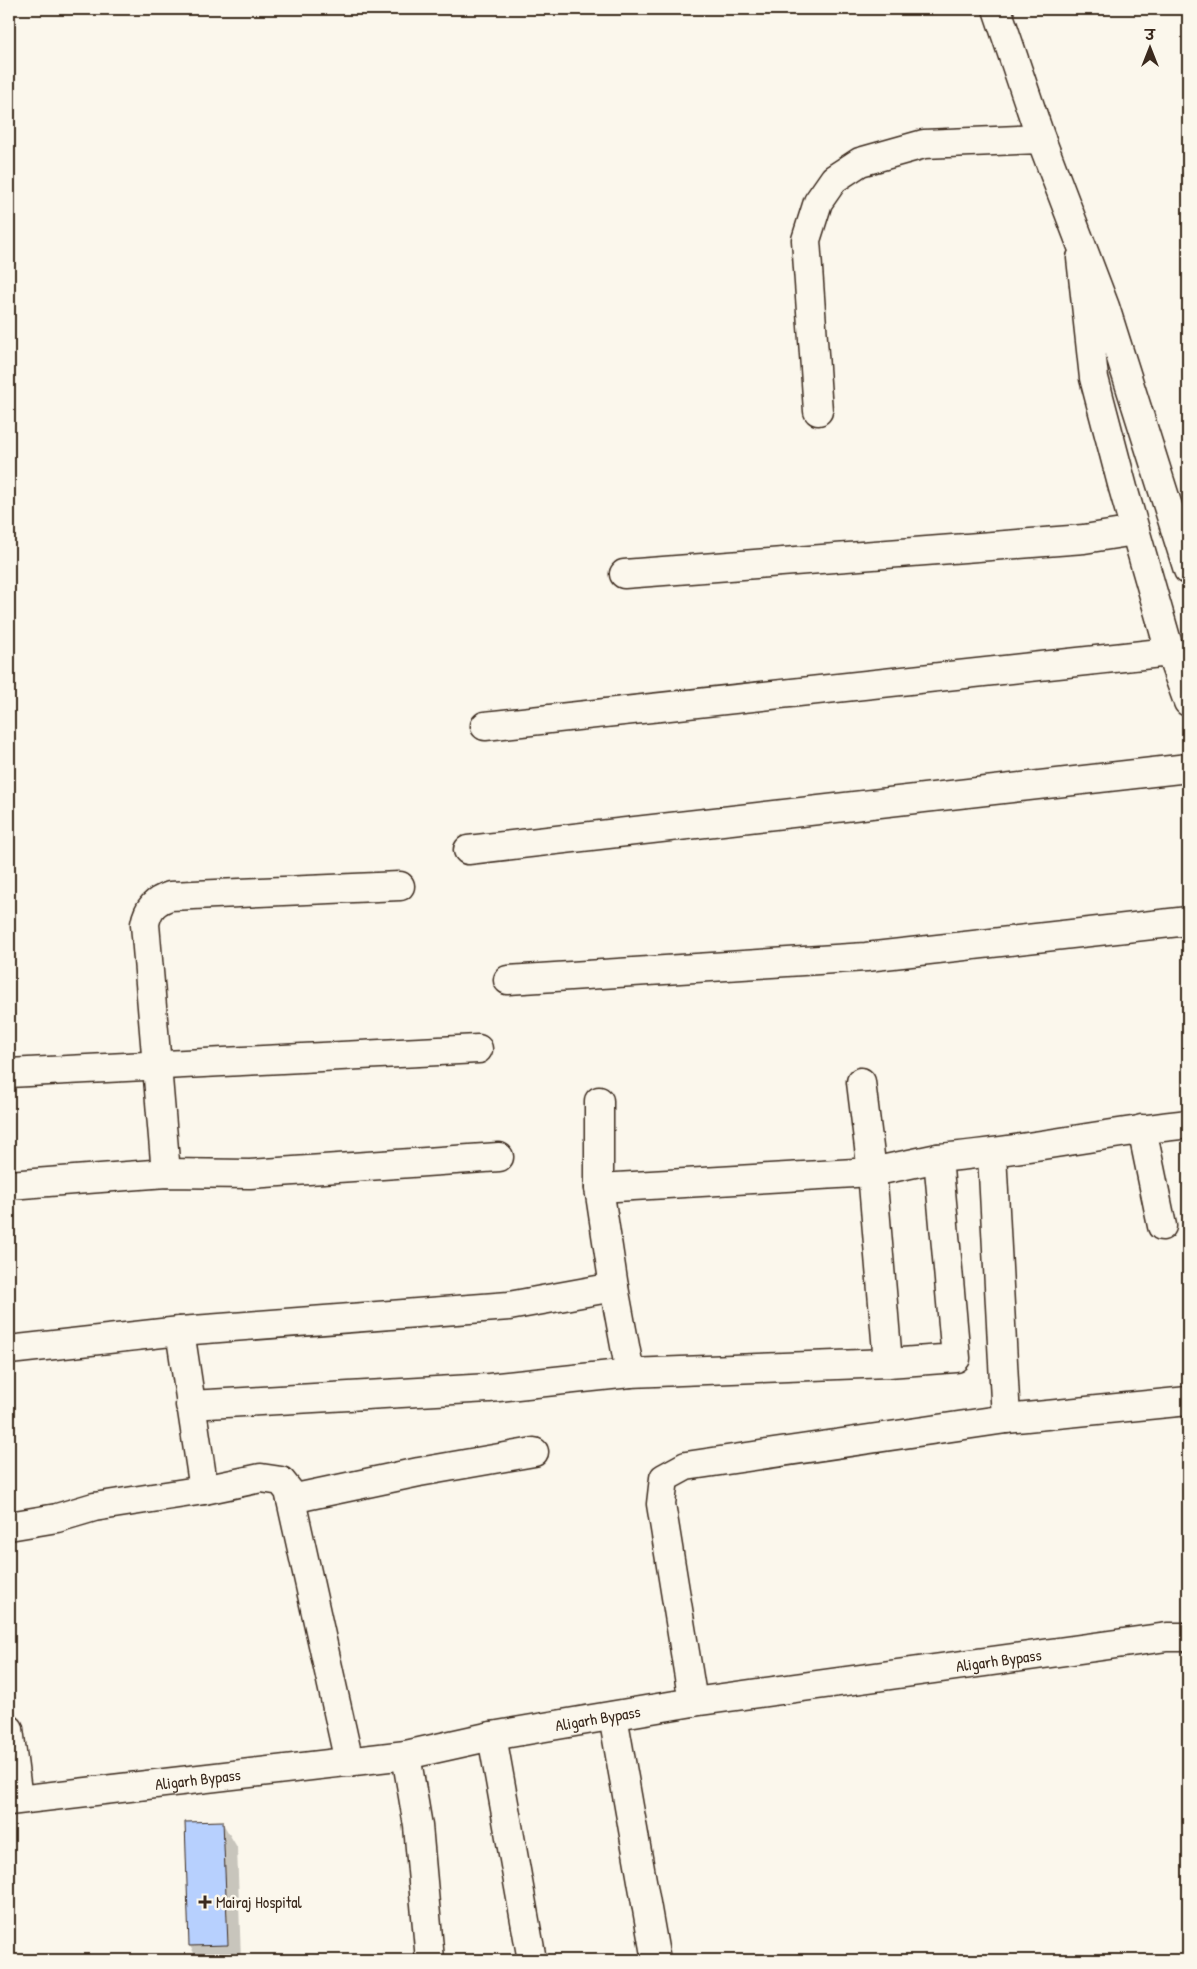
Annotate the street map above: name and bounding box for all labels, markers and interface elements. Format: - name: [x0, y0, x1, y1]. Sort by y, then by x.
- north arrow: [1124, 22, 1174, 72]
- text: उ: [1143, 25, 1156, 44]
- street label: Aligarh Bypass: [954, 1643, 1043, 1677]
- street label: Aligarh Bypass: [554, 1700, 642, 1736]
- street label: Aligarh Bypass: [154, 1763, 242, 1795]
- place label: Mairaj Hospital: [216, 1891, 303, 1913]
- marker: Mairaj Hospital: [198, 1895, 212, 1909]

